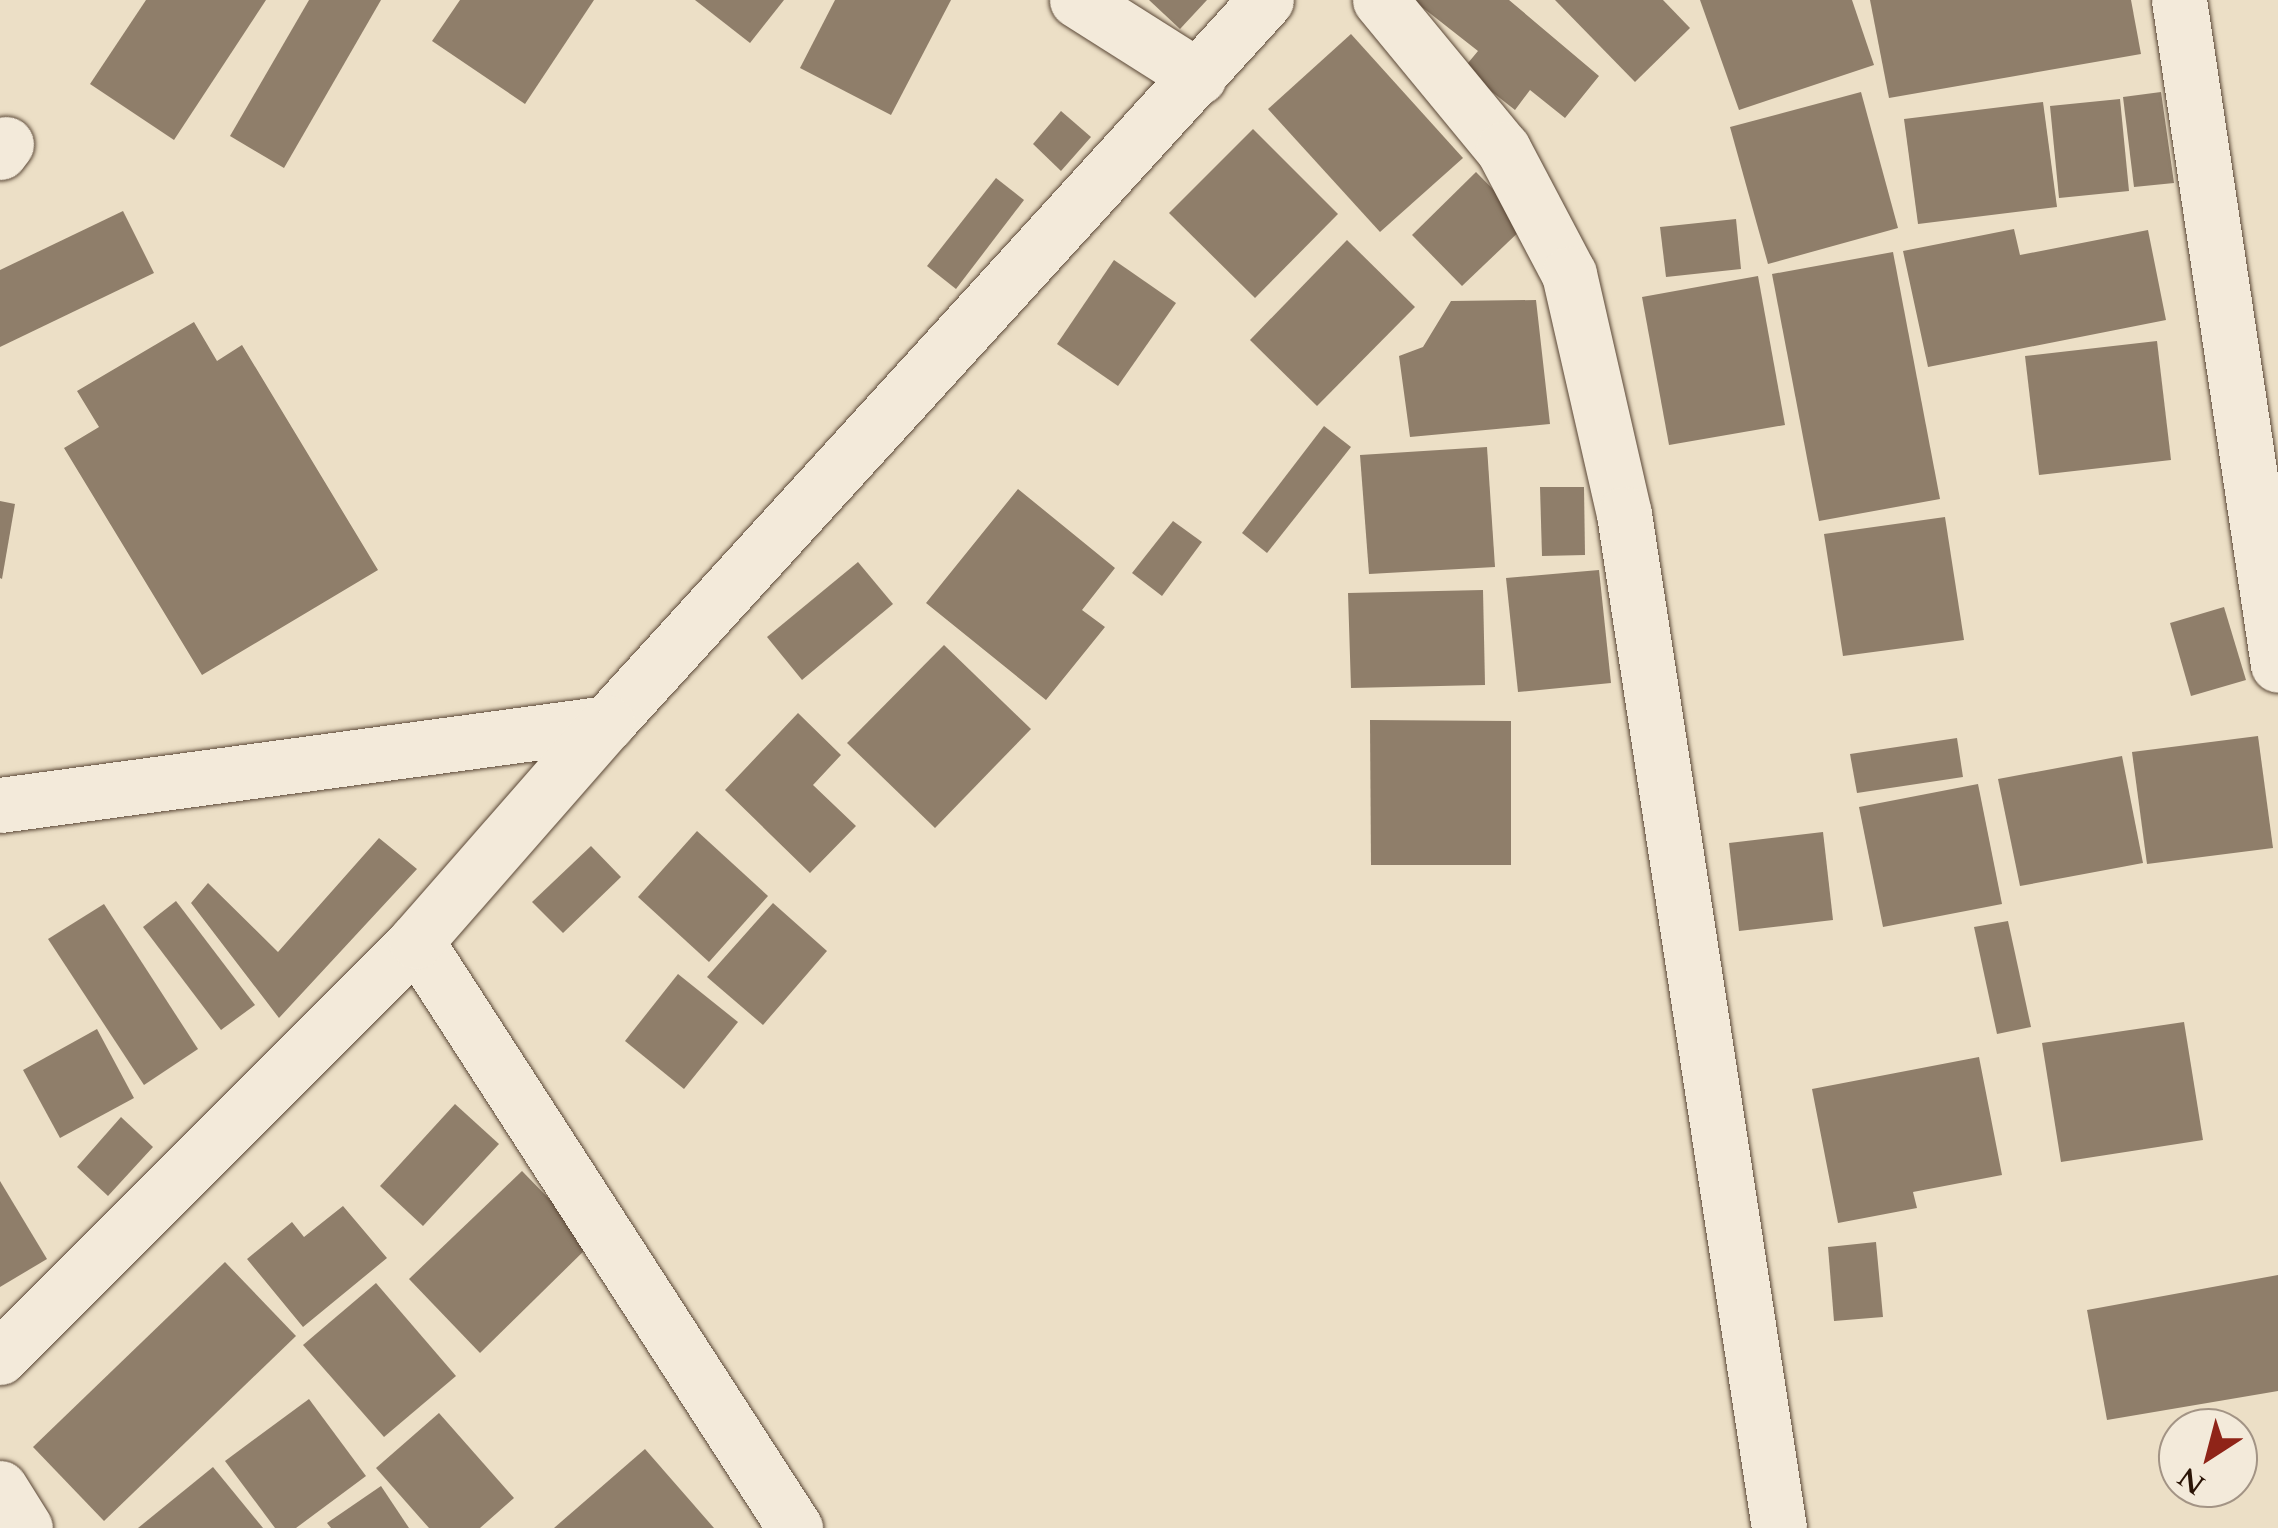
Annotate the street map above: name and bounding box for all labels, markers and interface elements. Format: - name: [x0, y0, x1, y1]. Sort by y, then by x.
- north arrow: [2158, 1408, 2258, 1508]
- text: N: [2171, 1458, 2213, 1503]

